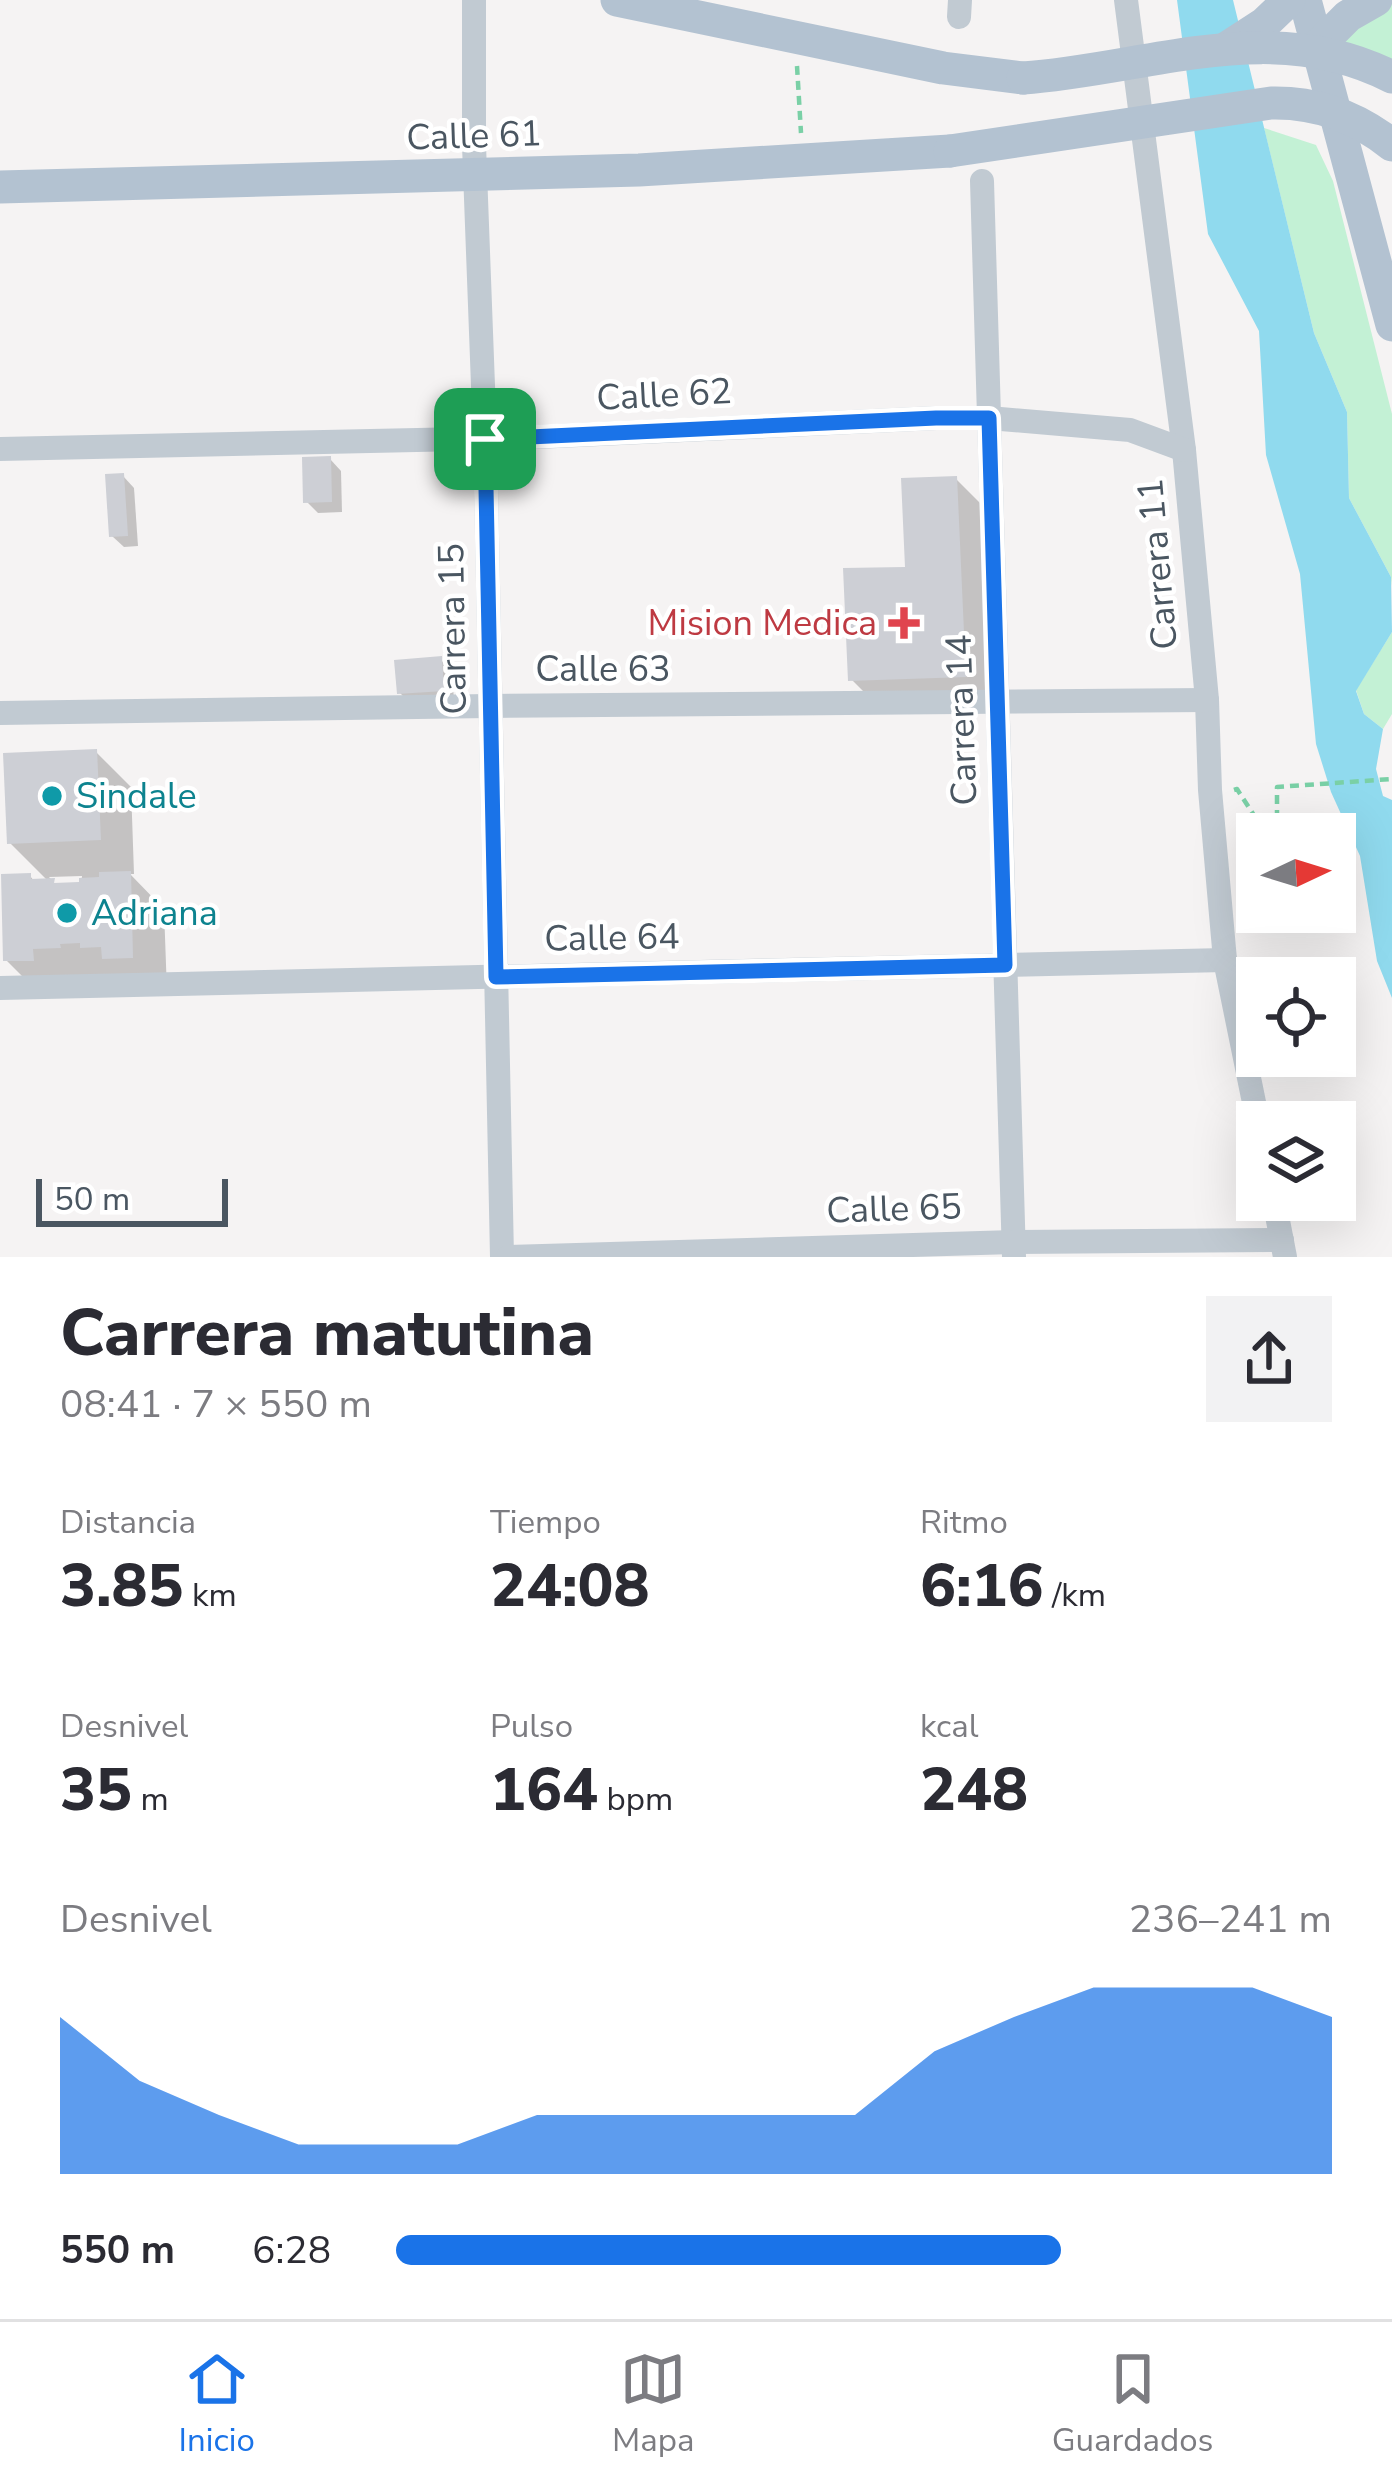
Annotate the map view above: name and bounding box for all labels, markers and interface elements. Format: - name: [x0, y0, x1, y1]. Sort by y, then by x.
- street label: Calle 61: [405, 109, 543, 163]
- street label: Calle 62: [595, 367, 733, 423]
- pin: [434, 388, 536, 490]
- icon: arrive: [452, 406, 518, 472]
- street label: Carrera 11: [1126, 476, 1190, 652]
- street label: Carrera 15: [427, 543, 479, 715]
- place label: Mision Medica: [648, 599, 877, 648]
- marker: Mision Medica: [888, 607, 920, 639]
- street label: Carrera 14: [935, 633, 989, 807]
- street label: Calle 63: [535, 645, 671, 694]
- place label: Sindale: [76, 772, 197, 821]
- marker: Sindale: [39, 783, 65, 809]
- north arrow: [1236, 813, 1356, 933]
- map controls: [1236, 813, 1356, 1221]
- place label: Adriana: [91, 889, 218, 938]
- marker: Adriana: [54, 900, 80, 926]
- street label: Calle 64: [544, 912, 680, 964]
- button: locate: [1236, 957, 1356, 1077]
- button: layers: [1236, 1101, 1356, 1221]
- scale bar: [36, 1173, 228, 1226]
- text: 50 m: [54, 1177, 130, 1222]
- street label: Calle 65: [825, 1182, 963, 1236]
- text: Carrera matutina: [60, 1288, 594, 1378]
- button: share: [1206, 1296, 1332, 1422]
- text: 08:41 · 7 × 550 m: [60, 1378, 372, 1431]
- text: Distancia: [60, 1500, 196, 1545]
- text: Tiempo: [490, 1500, 601, 1545]
- text: Ritmo: [920, 1500, 1008, 1545]
- text: 3.85: [60, 1545, 184, 1627]
- text: 24:08: [490, 1545, 650, 1627]
- text: 6:16: [920, 1545, 1044, 1627]
- text: km: [184, 1573, 237, 1618]
- text: /km: [1044, 1573, 1106, 1618]
- text: Desnivel: [60, 1704, 188, 1749]
- text: Pulso: [490, 1704, 573, 1749]
- text: kcal: [920, 1704, 979, 1749]
- text: 35: [60, 1749, 132, 1831]
- text: 164: [490, 1749, 598, 1831]
- text: 248: [920, 1749, 1028, 1831]
- text: m: [132, 1777, 169, 1822]
- text: bpm: [598, 1777, 673, 1822]
- text: Desnivel: [60, 1893, 212, 1946]
- text: 236–241 m: [1129, 1893, 1332, 1946]
- text: 550 m: [60, 2224, 175, 2277]
- text: 6:28: [252, 2224, 331, 2277]
- tab: Inicio: [179, 2346, 255, 2463]
- tab: Mapa: [612, 2346, 694, 2463]
- tab: Guardados: [1052, 2346, 1213, 2463]

